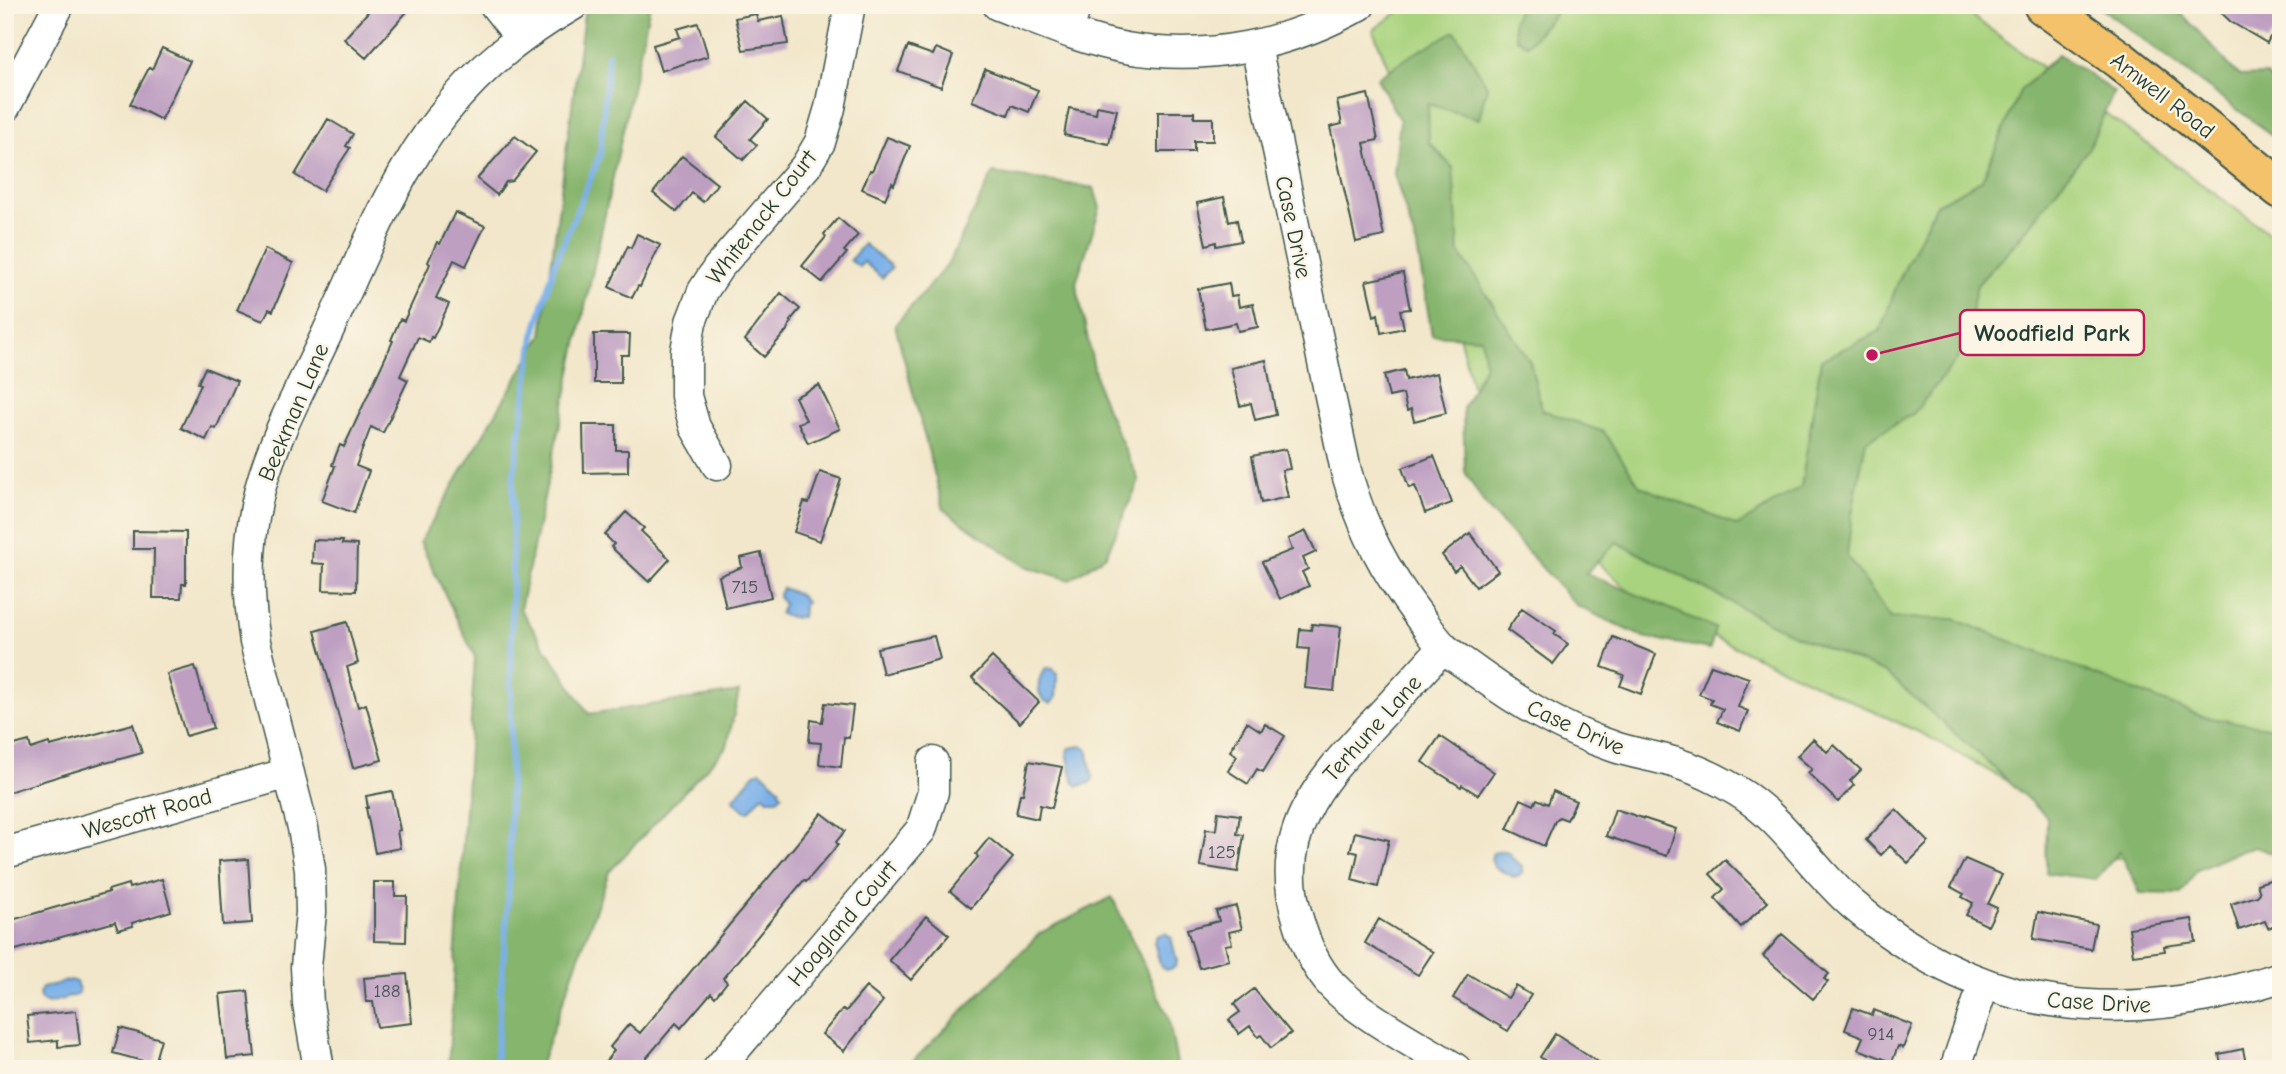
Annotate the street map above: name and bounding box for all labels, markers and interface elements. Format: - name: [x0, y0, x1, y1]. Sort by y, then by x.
- street label: Amwell Road: [2105, 46, 2220, 144]
- street label: Whitenack Court: [701, 144, 823, 290]
- street label: Case Drive: [1269, 173, 1318, 281]
- callout: Woodfield Park: [1960, 310, 2144, 355]
- text: Woodfield Park: [1974, 319, 2130, 347]
- street label: Beekman Lane: [252, 339, 335, 485]
- house number: 715: [732, 576, 758, 598]
- street label: Terhune Lane: [1317, 669, 1427, 787]
- street label: Case Drive: [1523, 694, 1629, 761]
- street label: Wescott Road: [80, 782, 215, 845]
- house number: 125: [1208, 841, 1236, 863]
- street label: Hoagland Court: [782, 854, 904, 992]
- house number: 188: [373, 980, 401, 1002]
- street label: Case Drive: [2046, 986, 2152, 1019]
- house number: 914: [1868, 1023, 1894, 1045]

